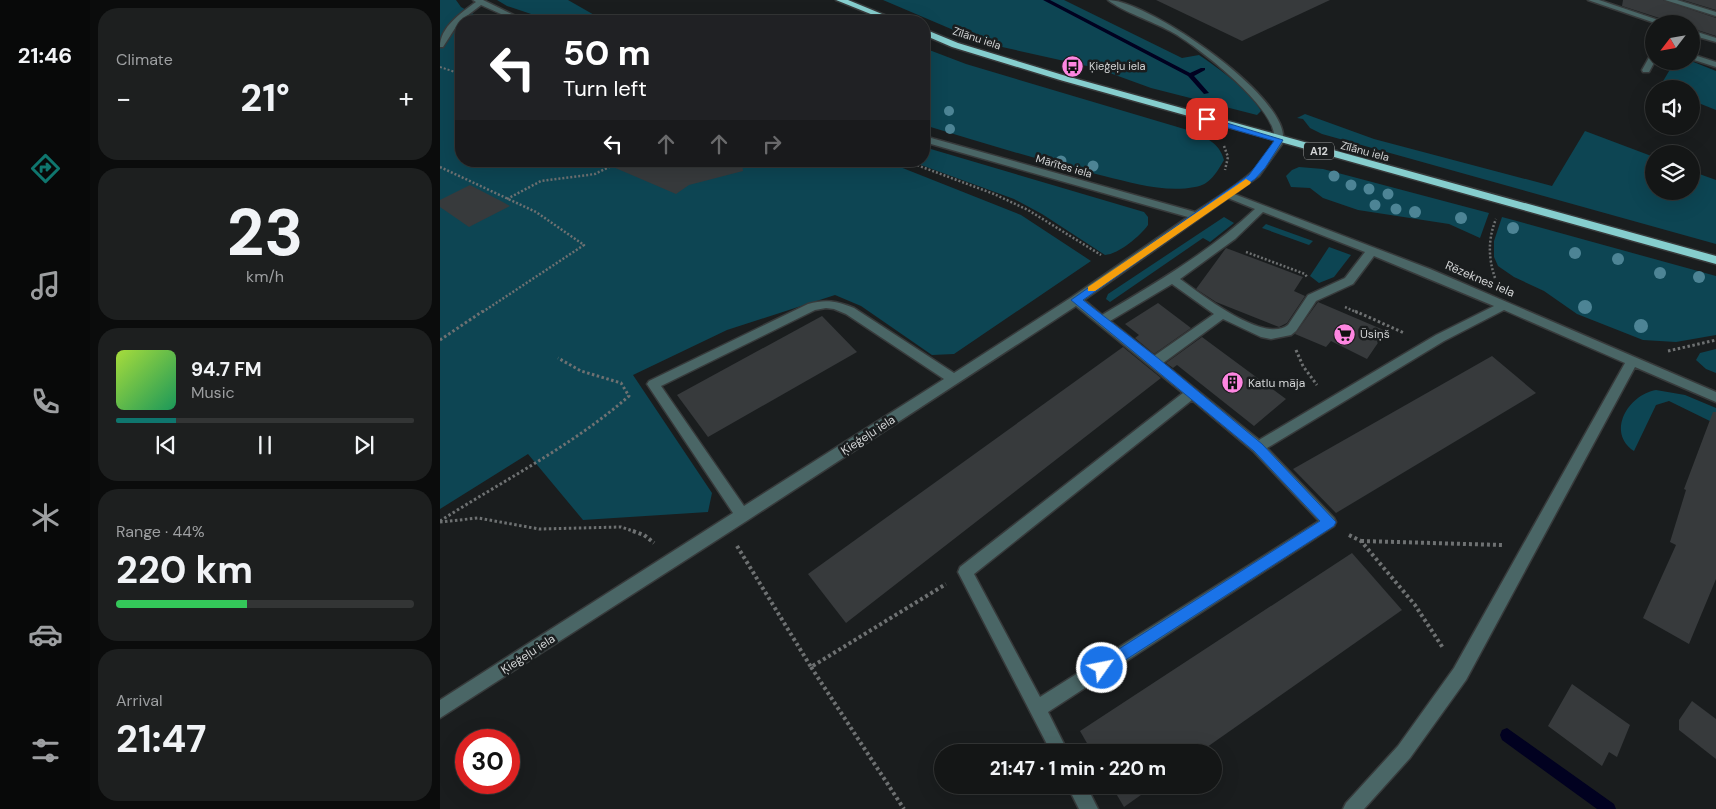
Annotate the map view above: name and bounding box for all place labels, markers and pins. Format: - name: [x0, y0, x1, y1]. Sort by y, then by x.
- bus stop icon: Ķieģeļu iela: [1061, 54, 1085, 78]
- place label: Ķieģeļu iela: [1089, 59, 1145, 73]
- pin: [1186, 98, 1228, 140]
- supermarket icon: Ūsiņš: [1332, 322, 1356, 346]
- place label: Ūsiņš: [1360, 326, 1390, 342]
- building icon: Katlu māja: [1220, 371, 1244, 395]
- place label: Katlu māja: [1248, 375, 1305, 391]

